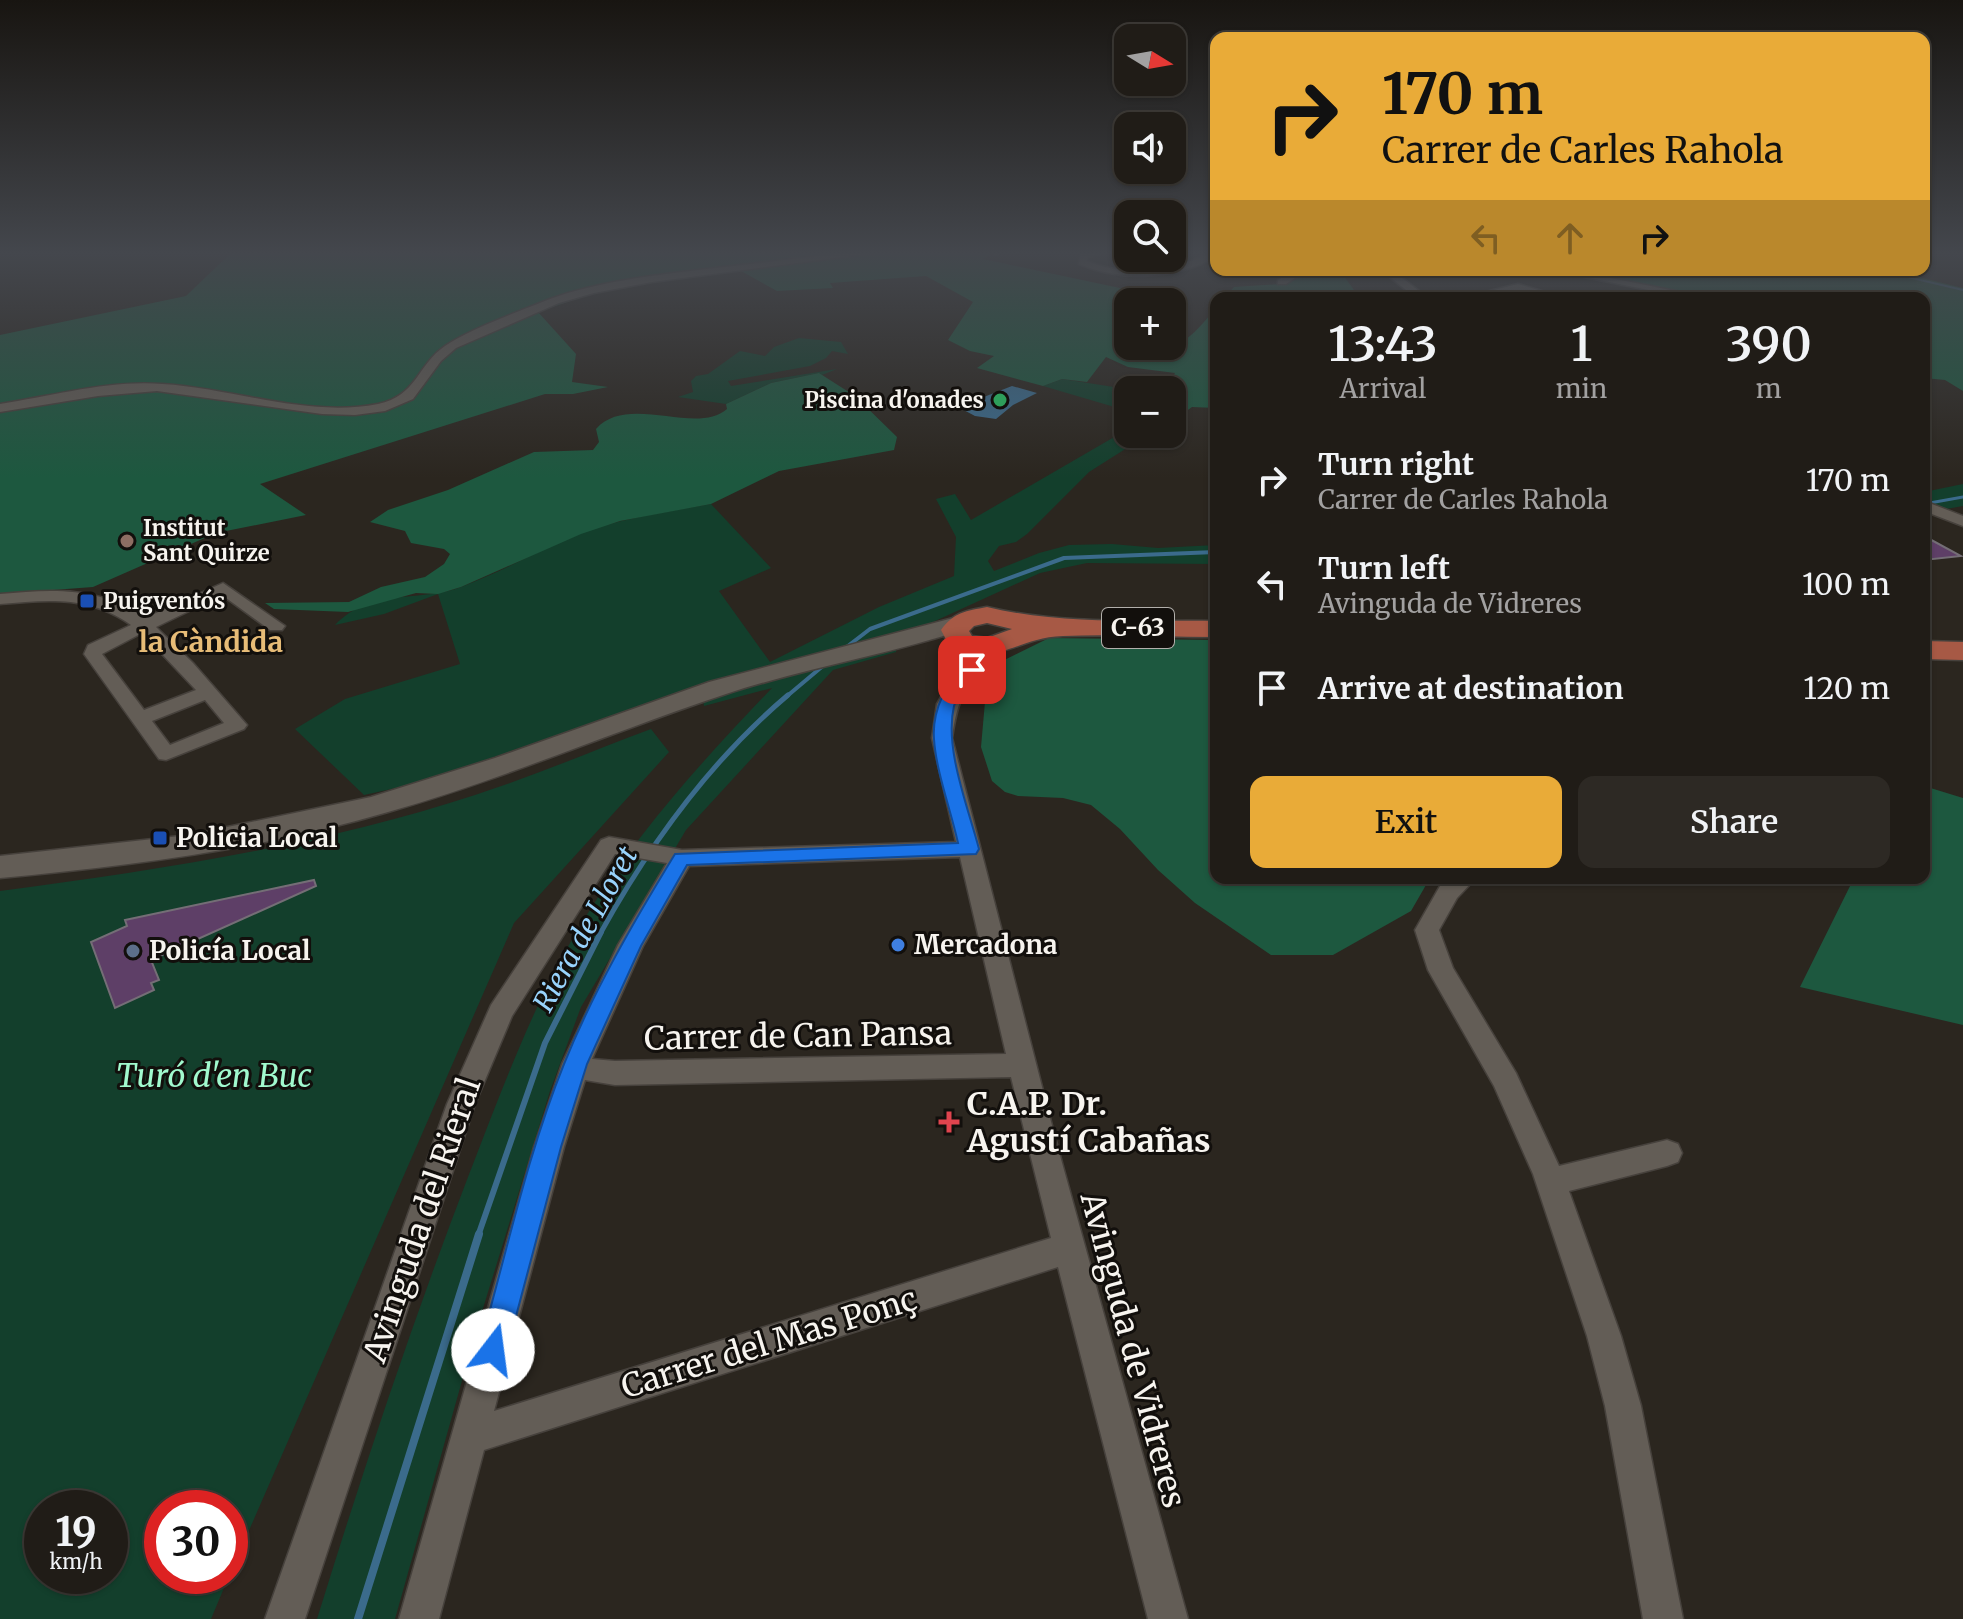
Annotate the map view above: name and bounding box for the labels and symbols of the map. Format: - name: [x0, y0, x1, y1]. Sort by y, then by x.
- north arrow: [1114, 24, 1186, 96]
- place label: Piscina d'onades: [804, 386, 984, 414]
- marker: Piscina d'onades: [991, 391, 1009, 409]
- place label: Institut Sant Quirze: [143, 514, 270, 567]
- marker: Institut Sant Quirze: [118, 532, 136, 550]
- place label: Puigventós: [103, 587, 225, 615]
- marker: Puigventós: [78, 592, 96, 610]
- road number: C-63: [1102, 608, 1174, 648]
- district label: la Càndida: [139, 624, 284, 660]
- pin: [938, 636, 1006, 704]
- place label: Policia Local: [176, 821, 338, 854]
- marker: Policia Local: [151, 829, 169, 847]
- water label: Riera de Lloret: [525, 840, 645, 1018]
- place label: Mercadona: [914, 928, 1057, 961]
- place label: Policía Local: [149, 934, 311, 967]
- marker: Mercadona: [889, 936, 907, 954]
- marker: Policía Local: [124, 942, 142, 960]
- street label: Carrer de Can Pansa: [644, 1013, 952, 1059]
- park label: Turó d'en Buc: [116, 1056, 312, 1096]
- street label: Avinguda del Rieral: [354, 1072, 489, 1368]
- place label: C.A.P. Dr. Agustí Cabañas: [966, 1084, 1211, 1161]
- marker: C.A.P. Dr. Agustí Cabañas: [938, 1111, 960, 1133]
- street label: Avinguda de Vidreres: [1071, 1187, 1194, 1512]
- street label: Carrer del Mas Ponç: [616, 1279, 922, 1407]
- position arrow: [451, 1308, 535, 1392]
- speed limit sign: 30: [144, 1490, 248, 1594]

